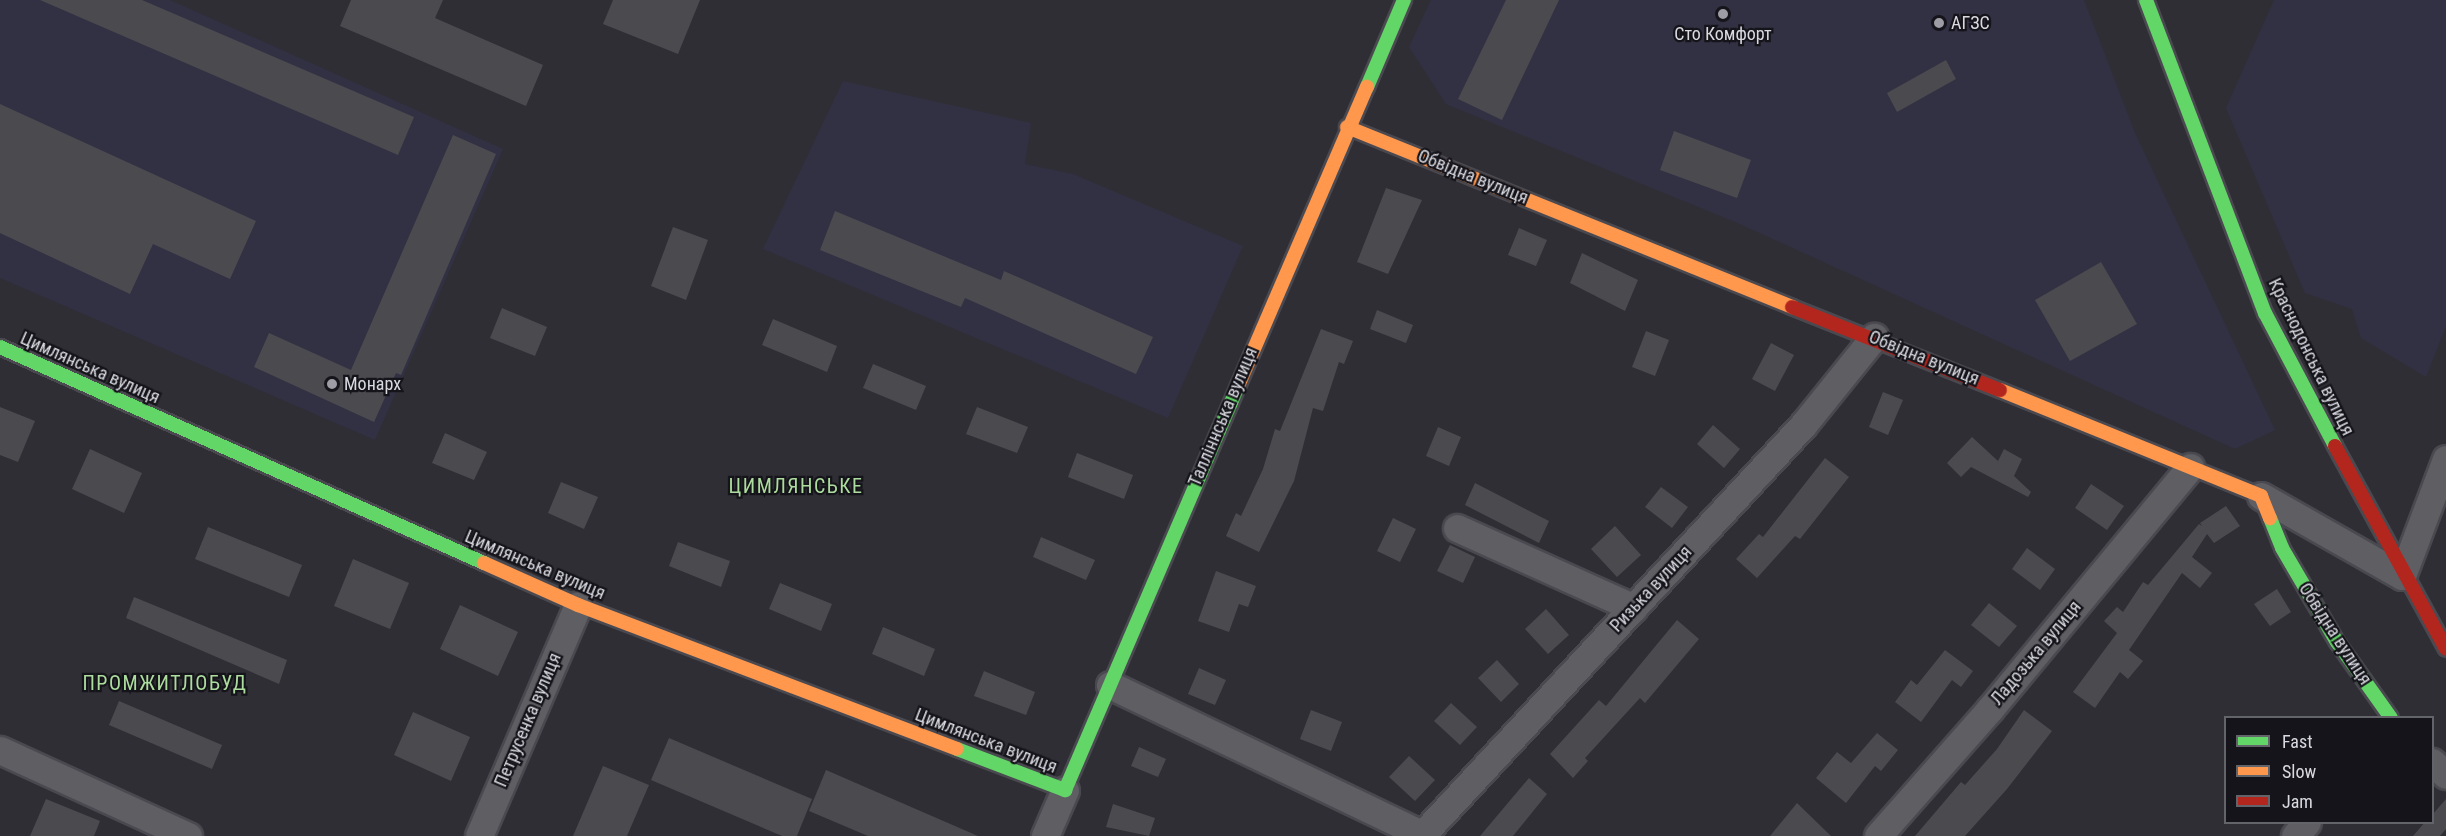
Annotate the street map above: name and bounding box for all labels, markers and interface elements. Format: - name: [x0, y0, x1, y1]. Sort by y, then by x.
- marker: Сто Комфорт: [1716, 7, 1730, 21]
- place label: АГЗС: [1951, 12, 1990, 34]
- marker: АГЗС: [1932, 16, 1946, 30]
- place label: Сто Комфорт: [1674, 23, 1772, 45]
- street label: Обвідна вулиця: [1415, 145, 1531, 209]
- street label: Краснодонська вулиця: [2264, 275, 2358, 439]
- street label: Обвідна вулиця: [1866, 326, 1982, 390]
- street label: Цимлянська вулиця: [17, 328, 163, 408]
- street label: Талліннська вулиця: [1184, 344, 1262, 490]
- place label: Монарх: [344, 373, 401, 395]
- marker: Монарх: [325, 377, 339, 391]
- district label: ЦИМЛЯНСЬКЕ: [729, 474, 863, 498]
- street label: Цимлянська вулиця: [462, 526, 608, 604]
- street label: Ризька вулиця: [1606, 541, 1696, 637]
- street label: Обвідна вулиця: [2294, 579, 2376, 689]
- street label: Ладозька вулиця: [1986, 597, 2086, 709]
- street label: Петрусенка вулиця: [490, 650, 566, 790]
- district label: ПРОМЖИТЛОБУД: [82, 671, 248, 695]
- street label: Цимлянська вулиця: [912, 704, 1060, 778]
- legend: [2224, 716, 2434, 824]
- text: Fast: [2282, 731, 2313, 752]
- text: Slow: [2282, 761, 2316, 782]
- text: Jam: [2282, 791, 2313, 812]

